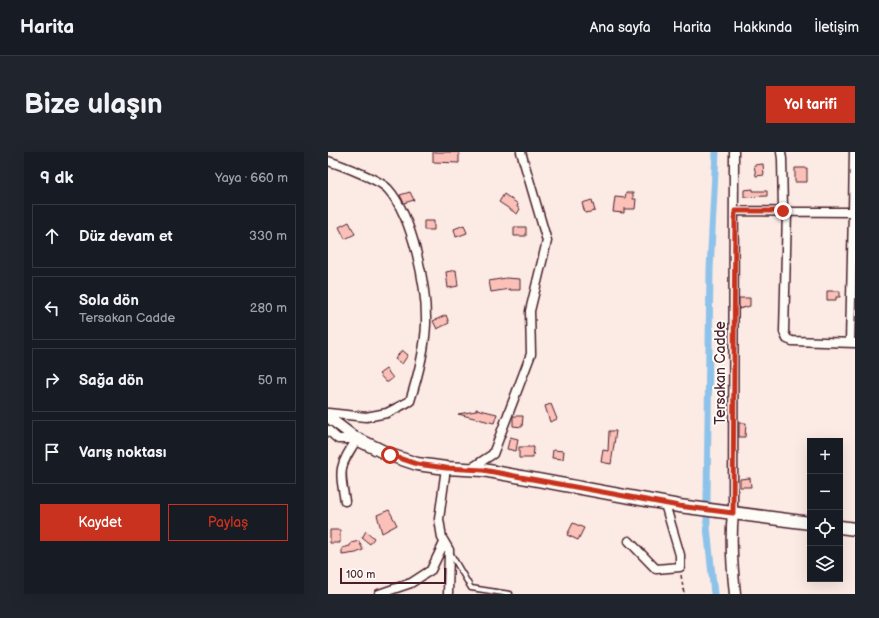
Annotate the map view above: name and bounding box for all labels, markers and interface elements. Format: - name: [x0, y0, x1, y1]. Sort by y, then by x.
- text: Harita: [20, 16, 74, 39]
- text: Ana sayfa: [590, 19, 651, 36]
- text: Harita: [673, 19, 711, 36]
- text: Hakkında: [733, 19, 792, 36]
- text: İletişim: [814, 19, 859, 36]
- button: Yol tarifi: [766, 86, 855, 123]
- text: Bize ulaşın: [24, 88, 163, 121]
- text: 9 dk: [40, 168, 73, 188]
- text: Yaya · 660 m: [215, 170, 288, 186]
- route end: [774, 202, 792, 220]
- icon: ahead: [41, 225, 63, 247]
- text: Düz devam et: [79, 227, 173, 246]
- text: 330 m: [249, 228, 287, 244]
- text: Sola dön: [79, 291, 139, 310]
- icon: left: [41, 297, 63, 319]
- text: 280 m: [250, 300, 287, 316]
- text: Tersakan Cadde: [79, 310, 175, 326]
- street label: Tersakan Cadde: [712, 321, 729, 425]
- icon: right: [41, 369, 63, 391]
- text: Sağa dön: [79, 371, 144, 390]
- text: 50 m: [258, 372, 287, 388]
- map controls: [807, 438, 843, 582]
- button: +: [807, 438, 843, 474]
- icon: arrive: [41, 441, 63, 463]
- text: Varış noktası: [79, 443, 166, 462]
- route start: [381, 446, 399, 464]
- button: −: [807, 474, 843, 510]
- button: Kaydet: [40, 504, 160, 541]
- button: Paylaş: [168, 504, 288, 541]
- button: locate: [807, 510, 843, 546]
- button: layers: [807, 546, 843, 582]
- scale bar: [340, 566, 446, 585]
- text: 100 m: [346, 568, 375, 581]

